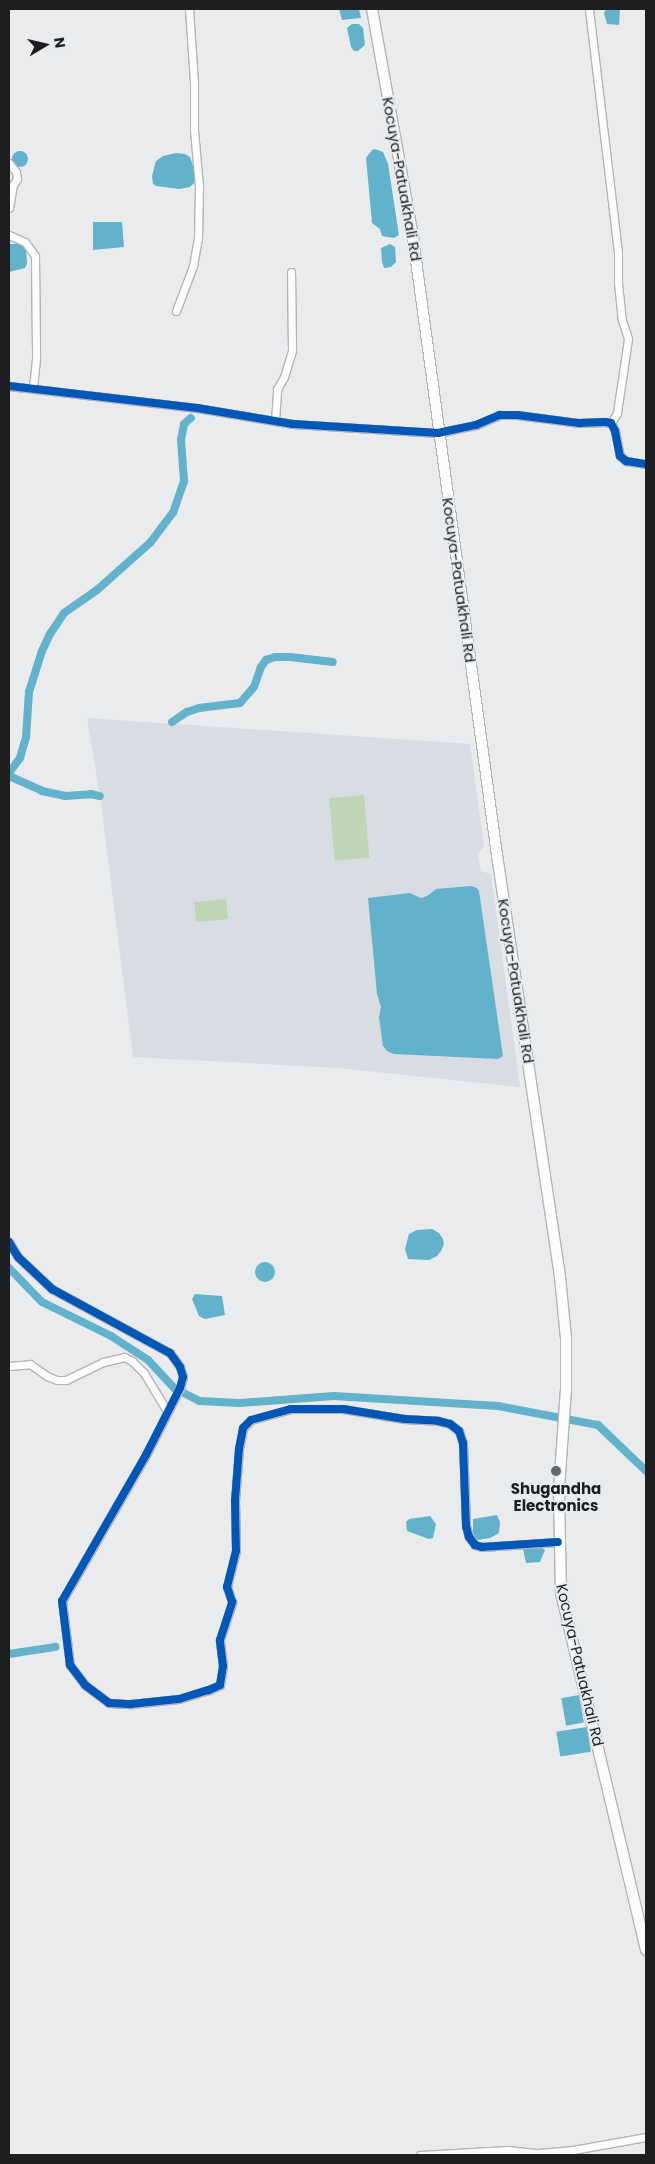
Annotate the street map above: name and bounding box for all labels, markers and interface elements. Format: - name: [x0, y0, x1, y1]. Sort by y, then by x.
- north arrow: [20, 20, 70, 70]
- text: N: [49, 36, 71, 49]
- street label: Kocuya-Patuakhali Rd: [379, 96, 425, 262]
- street label: Kocuya-Patuakhali Rd: [439, 496, 479, 664]
- street label: Kocuya-Patuakhali Rd: [494, 897, 538, 1065]
- marker: Shugandha Electronics: [550, 1465, 562, 1477]
- place label: Shugandha Electronics: [511, 1479, 601, 1514]
- street label: Kocuya-Patuakhali Rd: [553, 1582, 607, 1748]

